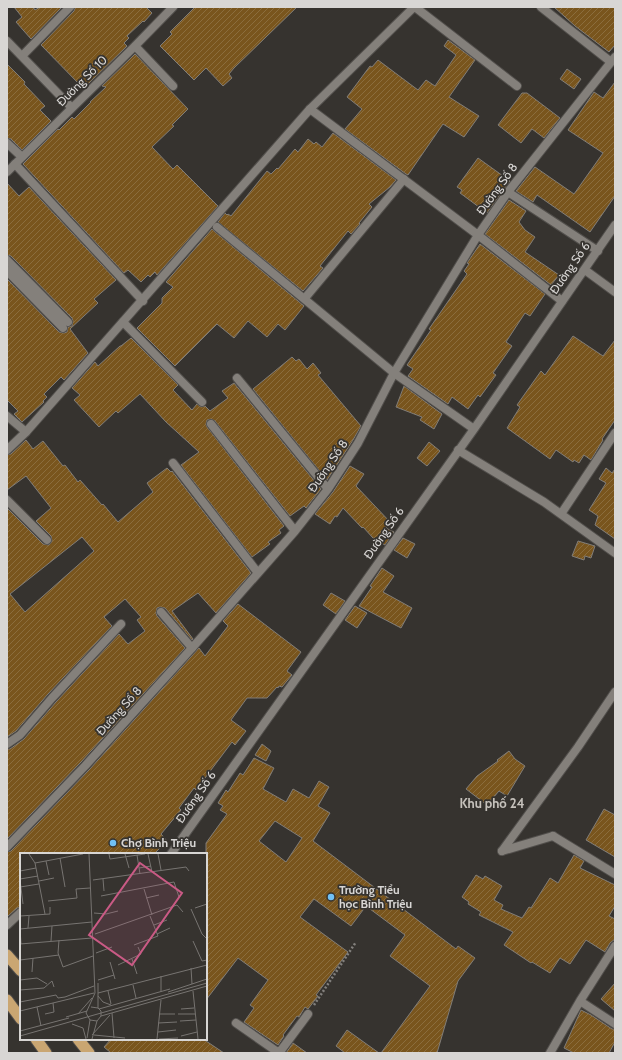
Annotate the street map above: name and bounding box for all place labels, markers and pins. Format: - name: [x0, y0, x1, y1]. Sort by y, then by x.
- place label: Chợ Bình Triệu: [121, 835, 196, 850]
- marker: Chợ Bình Triệu: [108, 838, 118, 848]
- place label: Trường Tiểu học Bình Triệu: [339, 882, 412, 911]
- marker: Trường Tiểu học Bình Triệu: [326, 892, 336, 902]

